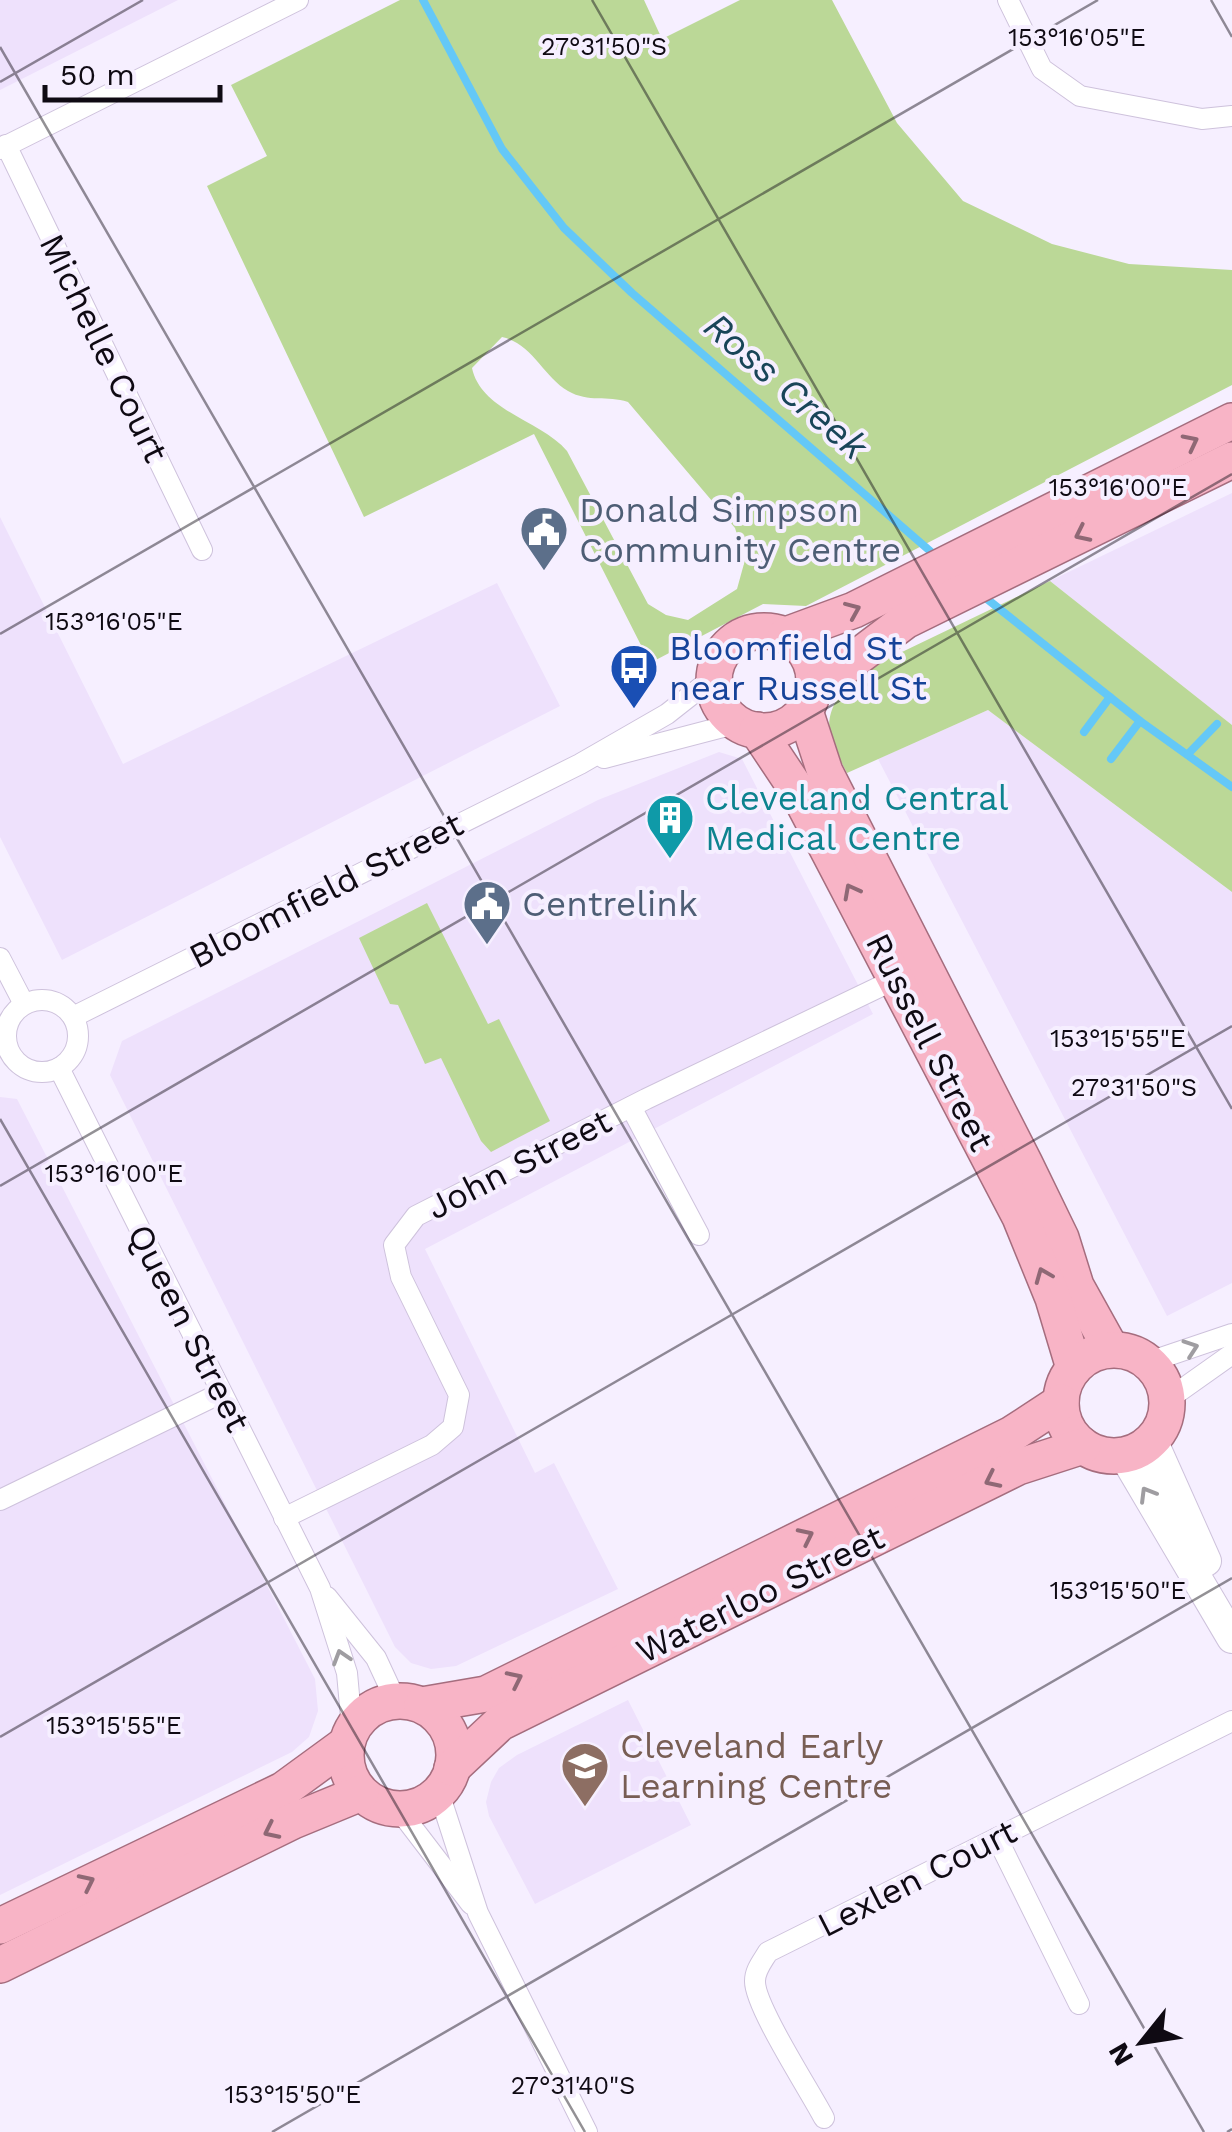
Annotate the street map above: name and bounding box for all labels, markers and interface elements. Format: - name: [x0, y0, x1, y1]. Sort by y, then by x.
- text: 153°16'05"E: [1008, 23, 1146, 52]
- text: 27°31'50"S: [541, 32, 667, 61]
- scale bar: [45, 40, 220, 102]
- text: 50 m: [60, 57, 135, 92]
- street label: Michelle Court: [31, 227, 178, 469]
- water label: Ross Creek: [695, 303, 877, 470]
- one-way arrow: [1181, 434, 1199, 454]
- text: 153°16'00"E: [1049, 473, 1187, 502]
- place label: Donald Simpson Community Centre: [579, 489, 901, 571]
- public building icon: Donald Simpson Community Centre: [518, 504, 570, 572]
- one-way arrow: [1074, 522, 1092, 541]
- one-way arrow: [843, 602, 861, 622]
- text: 153°16'05"E: [45, 607, 183, 636]
- place label: Bloomfield St near Russell St: [669, 627, 927, 709]
- bus stop icon: Bloomfield St near Russell St: [608, 642, 660, 710]
- place label: Cleveland Central Medical Centre: [705, 777, 1009, 859]
- building icon: Cleveland Central Medical Centre: [644, 792, 696, 860]
- street label: Bloomfield Street: [182, 803, 470, 977]
- public building icon: Centrelink: [461, 878, 513, 946]
- place label: Centrelink: [522, 883, 698, 925]
- one-way arrow: [843, 884, 863, 902]
- street label: Russell Street: [857, 926, 1003, 1158]
- text: 153°15'55"E: [1050, 1024, 1186, 1053]
- text: 27°31'50"S: [1071, 1073, 1197, 1102]
- street label: John Street: [420, 1099, 618, 1228]
- text: 153°16'00"E: [45, 1159, 183, 1188]
- street label: Queen Street: [119, 1217, 259, 1439]
- one-way arrow: [1035, 1267, 1055, 1285]
- one-way arrow: [1181, 1339, 1198, 1360]
- one-way arrow: [984, 1468, 1002, 1487]
- one-way arrow: [1140, 1486, 1159, 1504]
- street label: Waterloo Street: [629, 1516, 891, 1672]
- one-way arrow: [796, 1528, 814, 1548]
- text: 153°15'50"E: [1050, 1576, 1186, 1605]
- one-way arrow: [333, 1649, 353, 1666]
- one-way arrow: [504, 1672, 522, 1692]
- text: 153°15'55"E: [46, 1711, 182, 1740]
- place label: Cleveland Early Learning Centre: [620, 1725, 892, 1807]
- school or university icon: Cleveland Early Learning Centre: [559, 1740, 611, 1808]
- street label: Lexlen Court: [811, 1810, 1024, 1946]
- one-way arrow: [264, 1819, 282, 1839]
- one-way arrow: [77, 1875, 95, 1895]
- north arrow: [1092, 1992, 1192, 2092]
- text: N: [1101, 2037, 1140, 2071]
- text: 27°31'40"S: [511, 2071, 635, 2100]
- text: 153°15'50"E: [225, 2080, 361, 2109]

